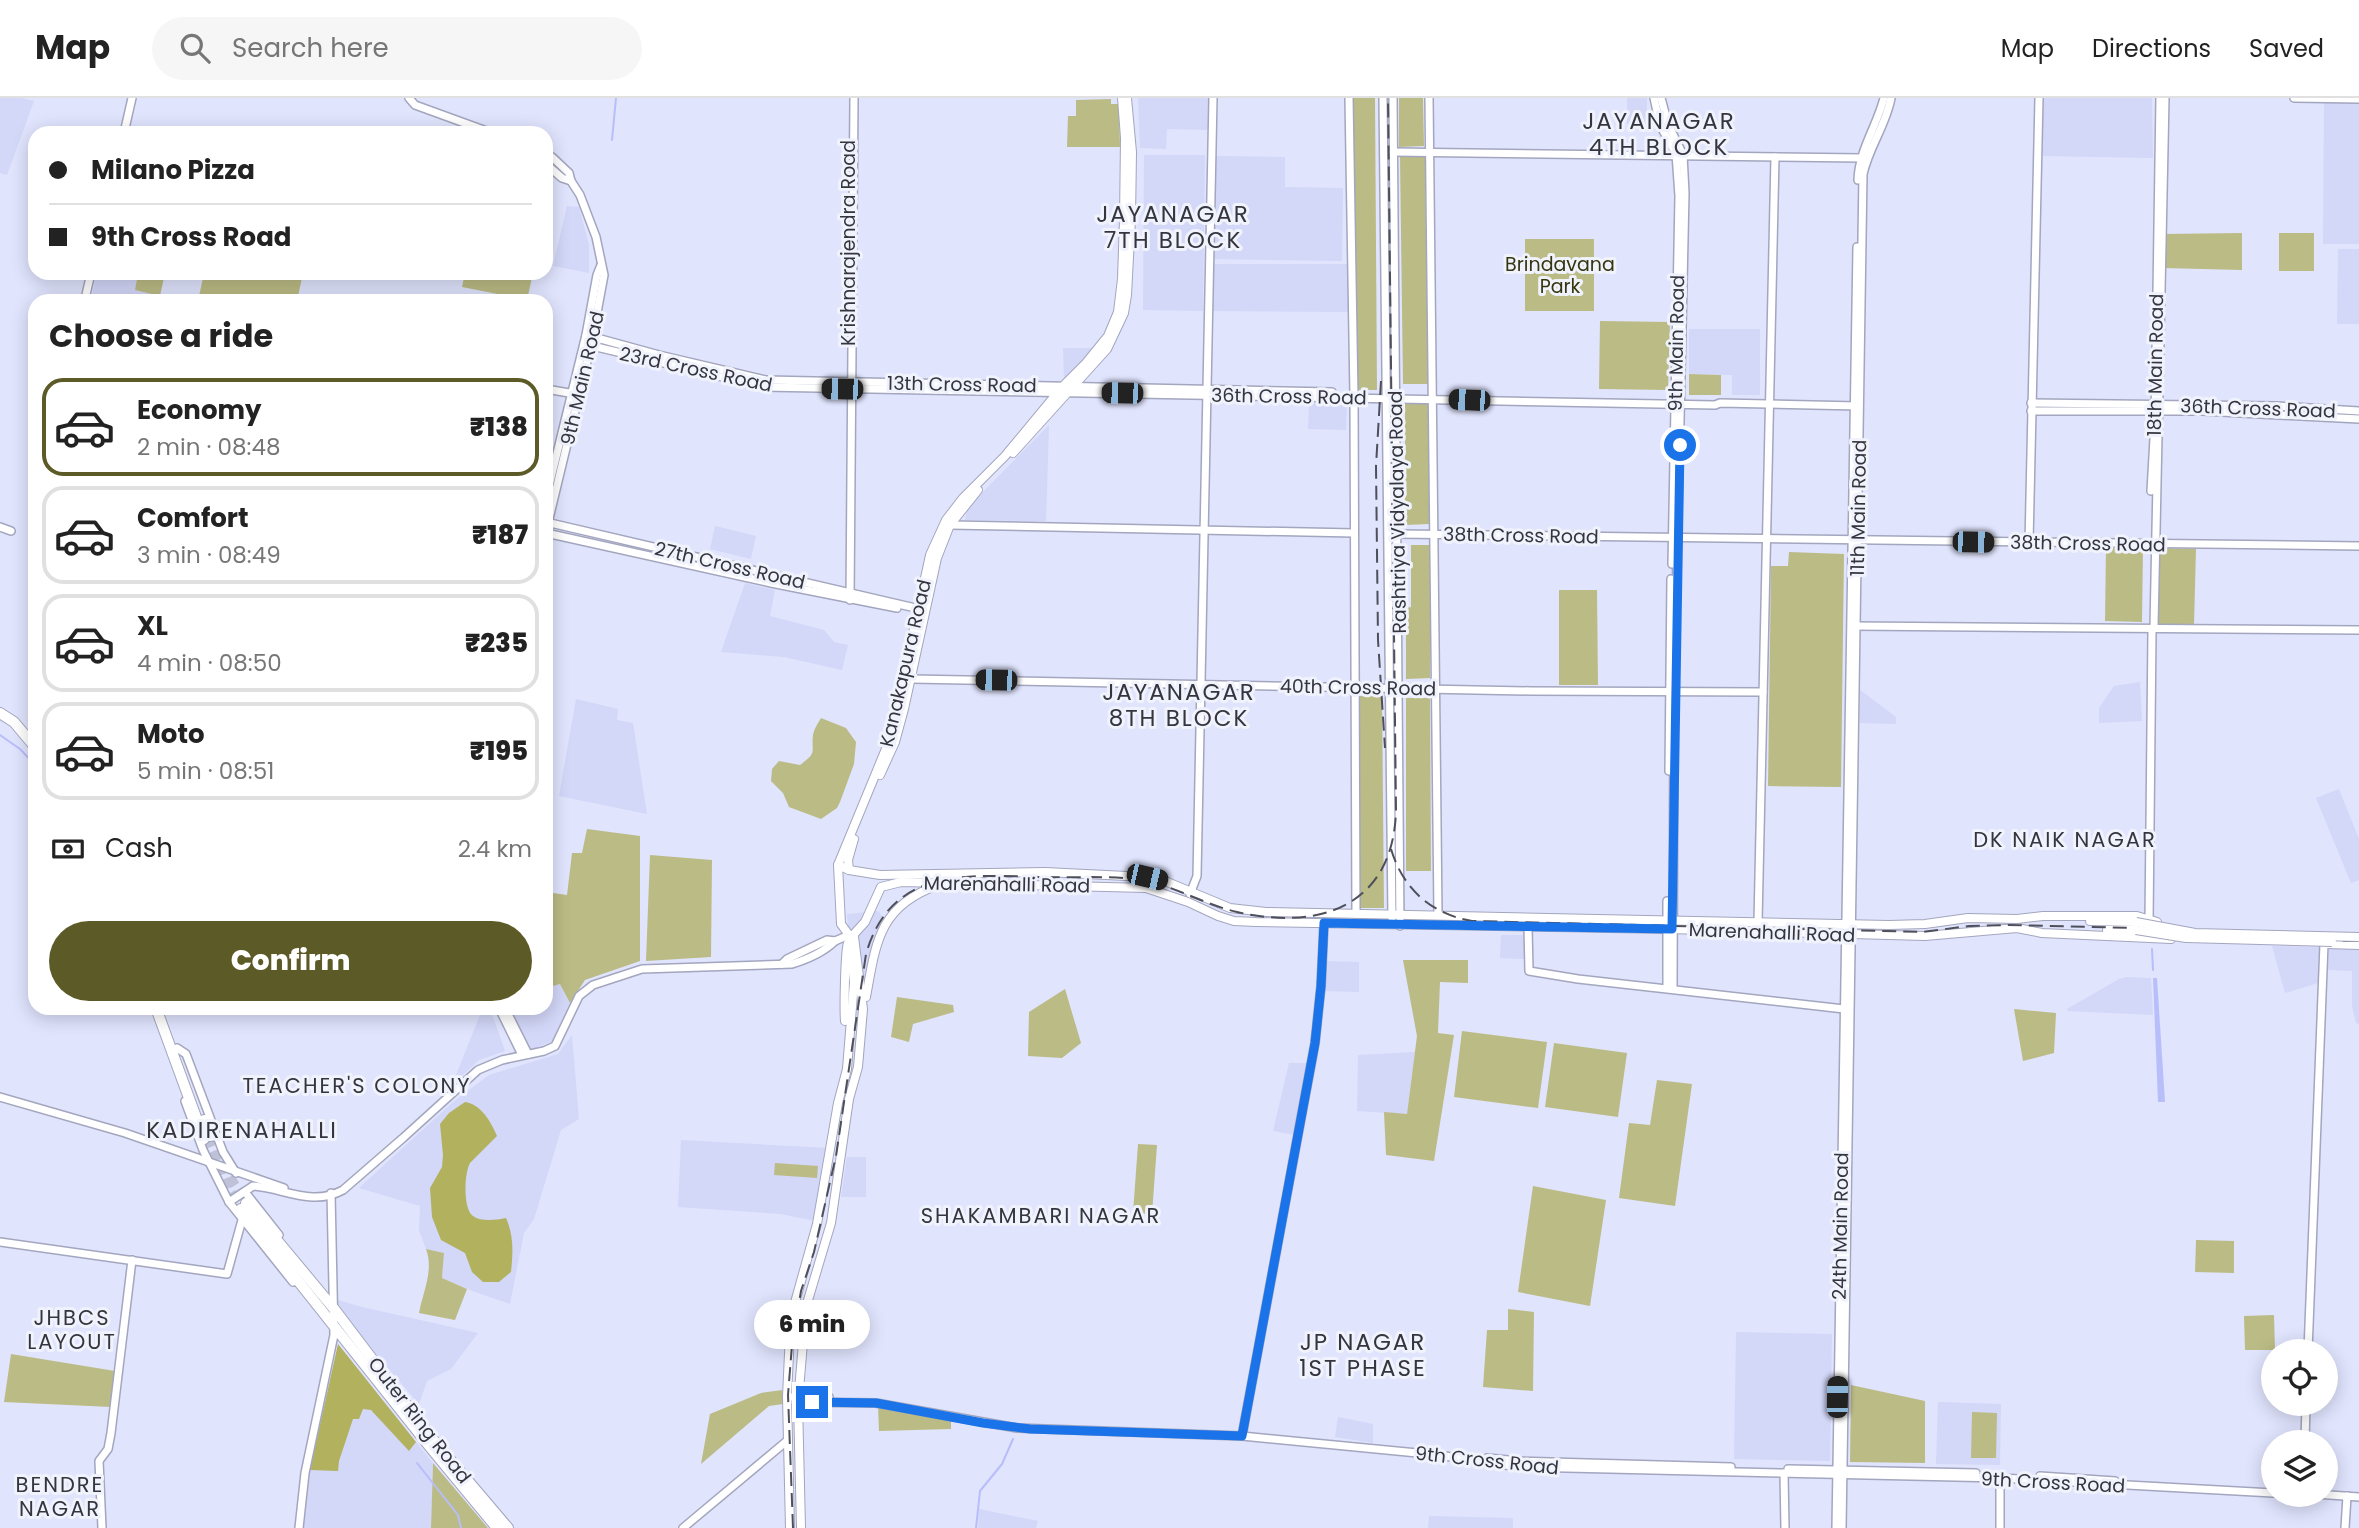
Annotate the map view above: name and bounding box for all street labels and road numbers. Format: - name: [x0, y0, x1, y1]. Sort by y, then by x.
- street label: Krishnarajendra Road: [835, 140, 862, 346]
- street label: 9th Main Road: [1662, 274, 1691, 412]
- street label: 18th Main Road: [2141, 293, 2170, 437]
- street label: 9th Main Road: [554, 309, 611, 448]
- street label: 23rd Cross Road: [617, 340, 775, 399]
- street label: 13th Cross Road: [887, 370, 1037, 399]
- street label: 36th Cross Road: [1211, 382, 1367, 411]
- street label: Rashtriya Vidyalaya Road: [1382, 390, 1413, 634]
- street label: 36th Cross Road: [2180, 392, 2336, 425]
- street label: 11th Main Road: [1844, 439, 1873, 577]
- street label: 38th Cross Road: [1443, 521, 1599, 550]
- street label: 38th Cross Road: [2010, 529, 2166, 558]
- street label: 27th Cross Road: [652, 535, 808, 596]
- street label: Kanakapura Road: [873, 577, 938, 750]
- street label: 40th Cross Road: [1280, 673, 1436, 702]
- street label: Marenahalli Road: [923, 870, 1091, 899]
- street label: Marenahalli Road: [1688, 916, 1856, 949]
- street label: 24th Main Road: [1826, 1152, 1855, 1300]
- street label: Outer Ring Road: [362, 1351, 478, 1489]
- street label: 9th Cross Road: [1414, 1440, 1560, 1481]
- street label: 9th Cross Road: [1980, 1465, 2126, 1500]

